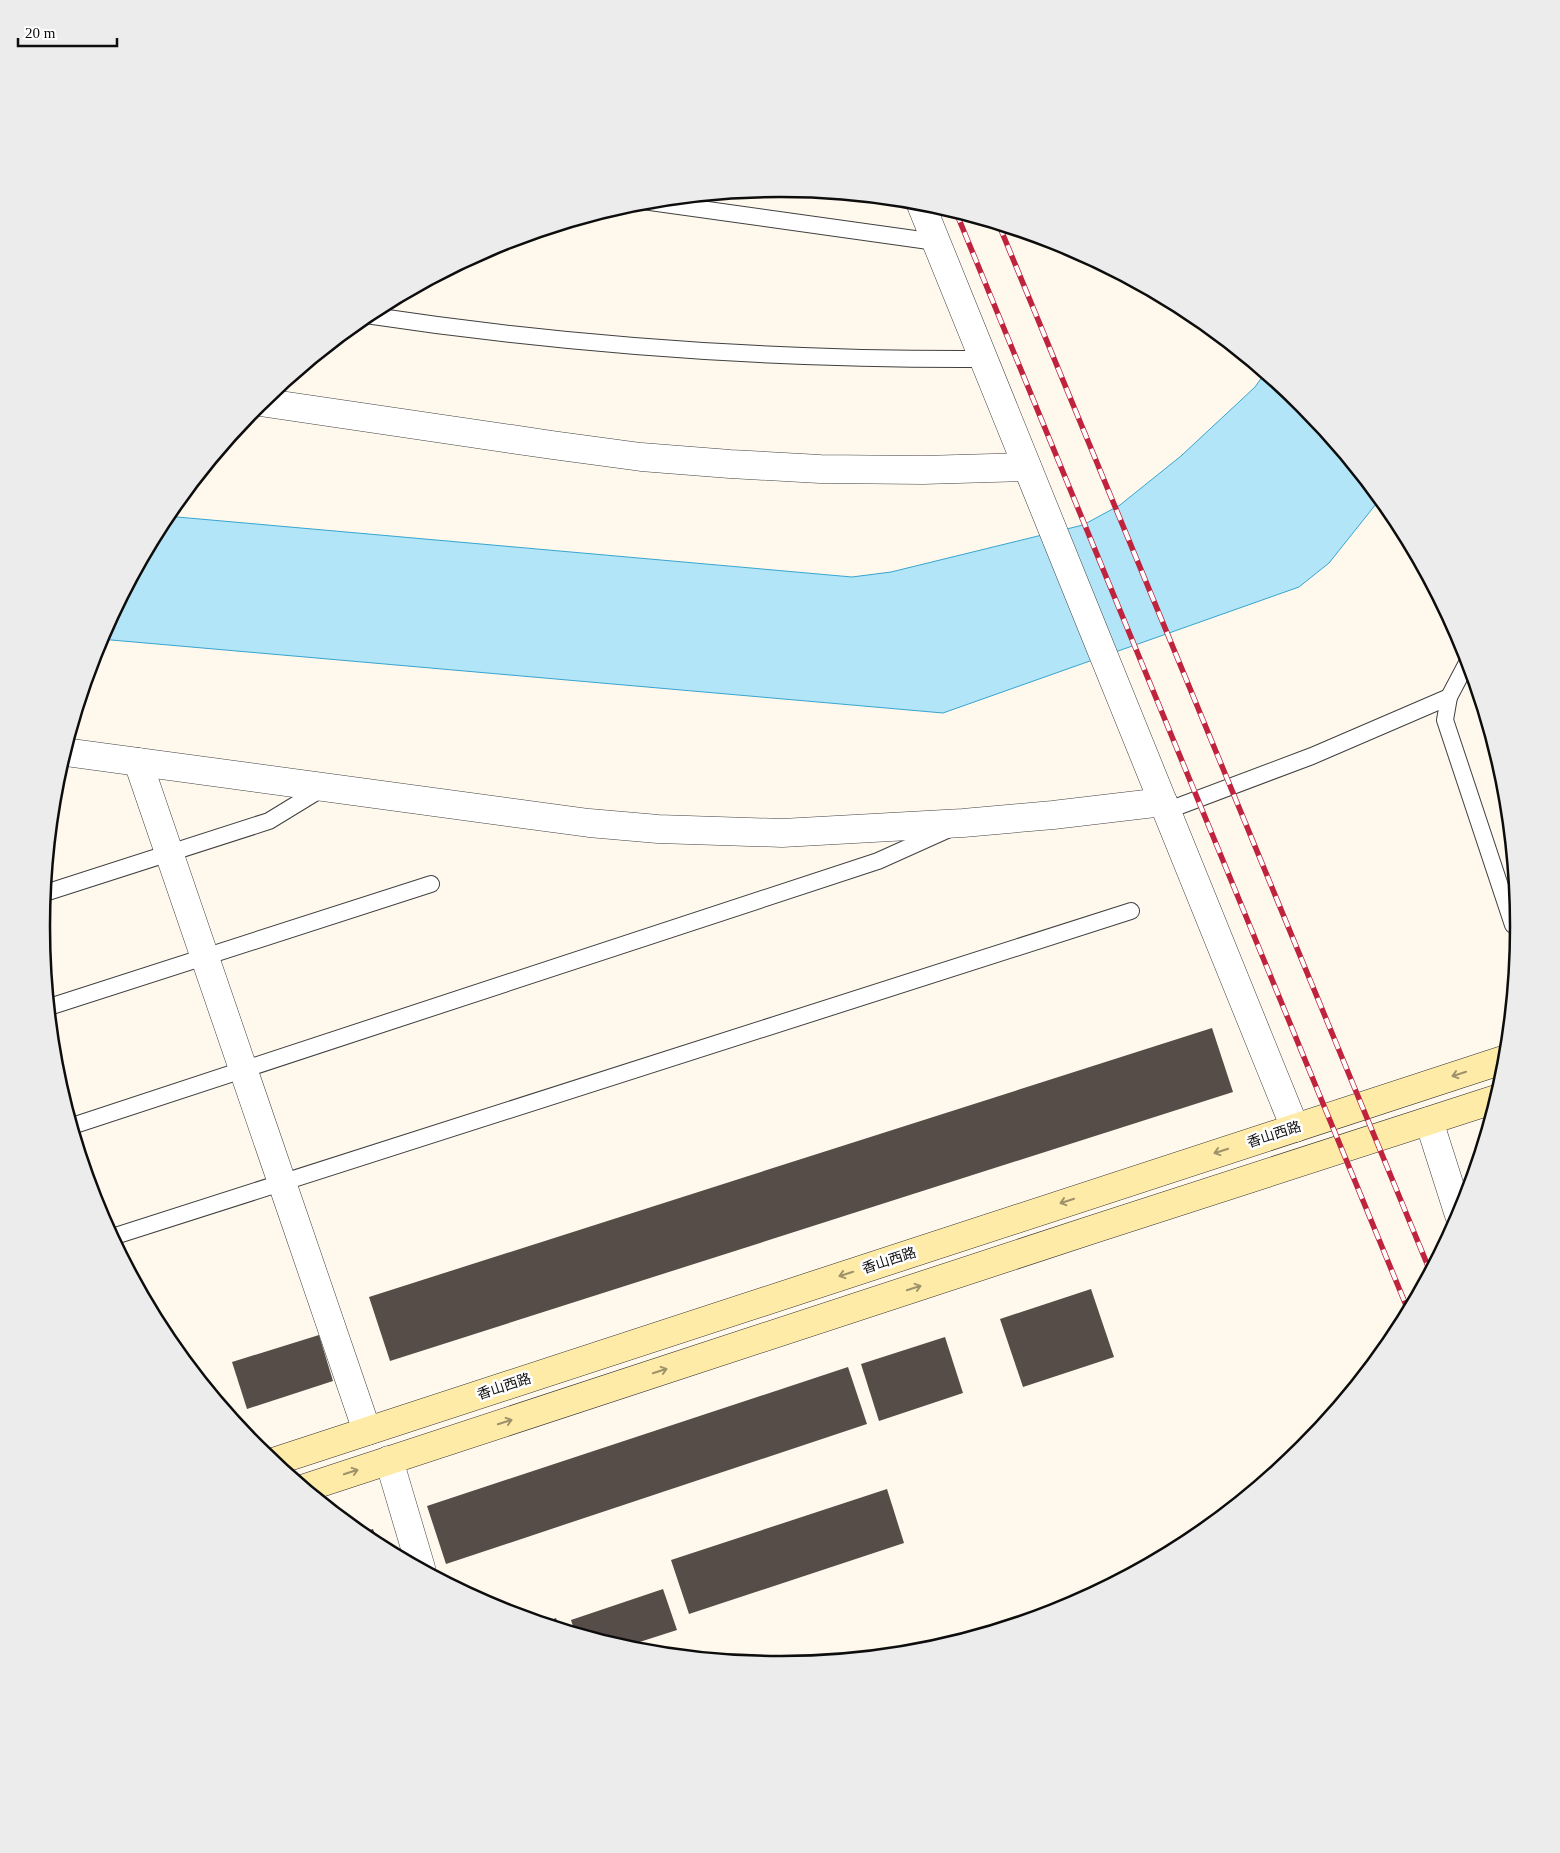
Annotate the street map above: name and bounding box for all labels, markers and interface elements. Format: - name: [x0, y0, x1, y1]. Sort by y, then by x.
- scale bar: [18, 15, 116, 47]
- text: 20 m: [25, 25, 56, 41]
- one-way arrow: [1452, 1070, 1468, 1080]
- street label: 香山西路: [1245, 1119, 1303, 1150]
- one-way arrow: [1214, 1147, 1230, 1157]
- one-way arrow: [1059, 1197, 1075, 1207]
- street label: 香山西路: [860, 1245, 918, 1276]
- one-way arrow: [838, 1269, 854, 1279]
- one-way arrow: [906, 1282, 922, 1292]
- one-way arrow: [652, 1366, 667, 1375]
- street label: 香山西路: [475, 1371, 533, 1402]
- one-way arrow: [497, 1416, 513, 1426]
- one-way arrow: [343, 1467, 359, 1477]

